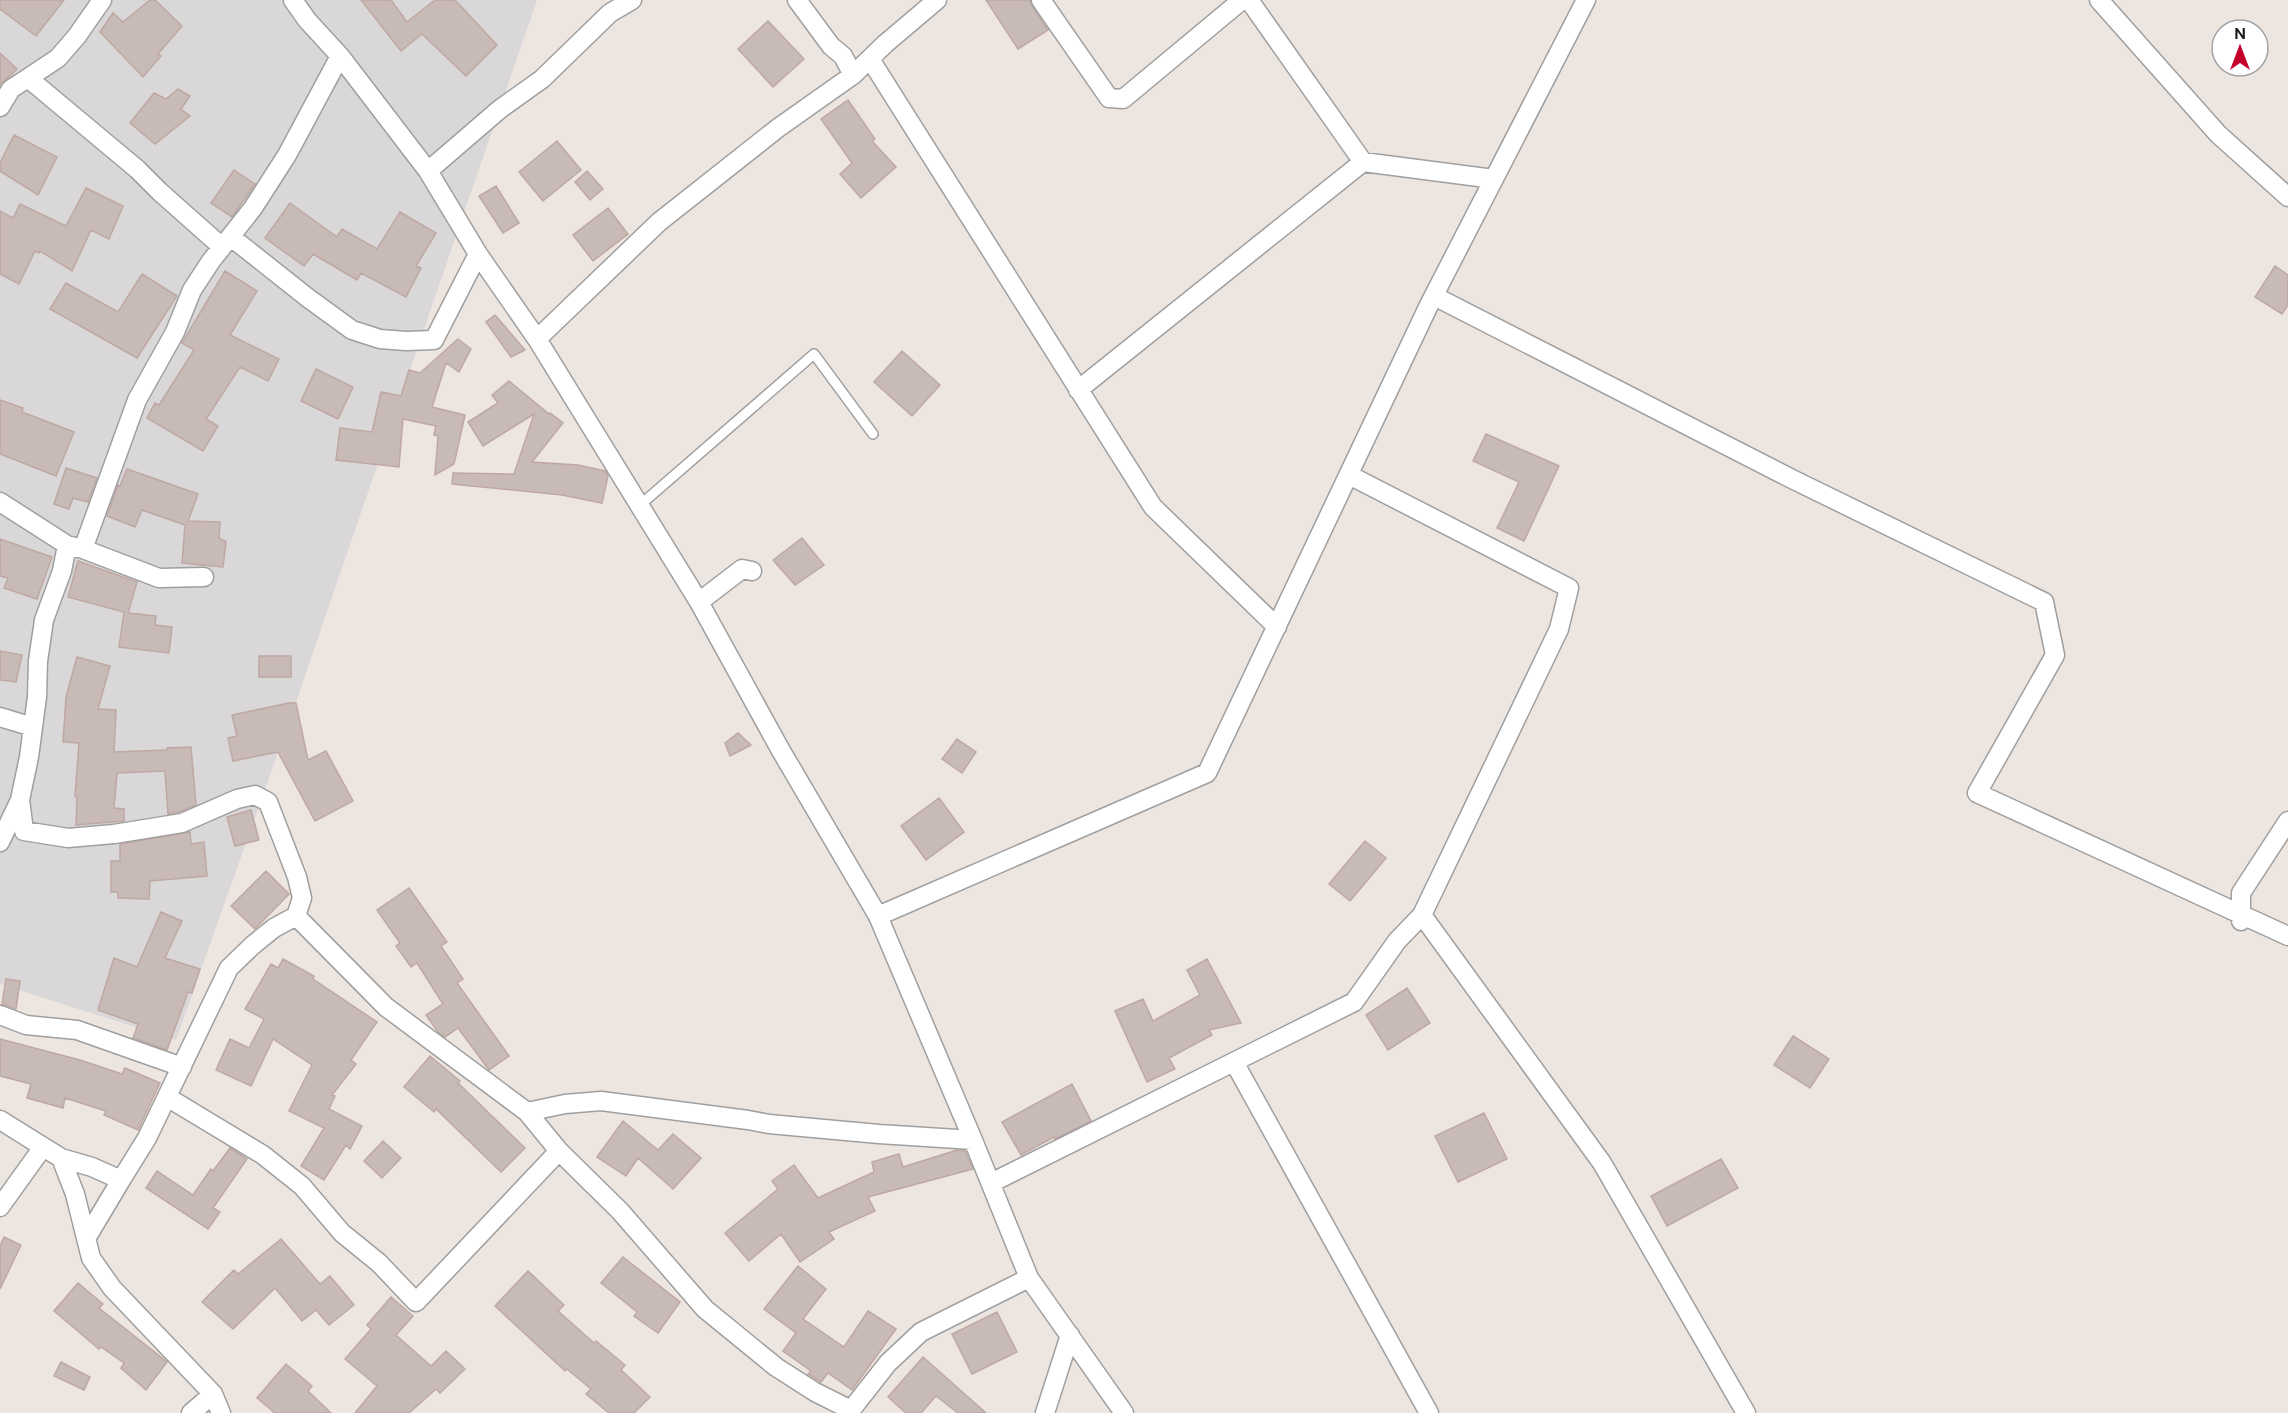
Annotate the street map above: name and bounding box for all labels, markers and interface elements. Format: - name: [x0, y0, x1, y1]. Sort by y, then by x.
- north arrow: [2210, 18, 2270, 78]
- text: N: [2234, 23, 2246, 44]

